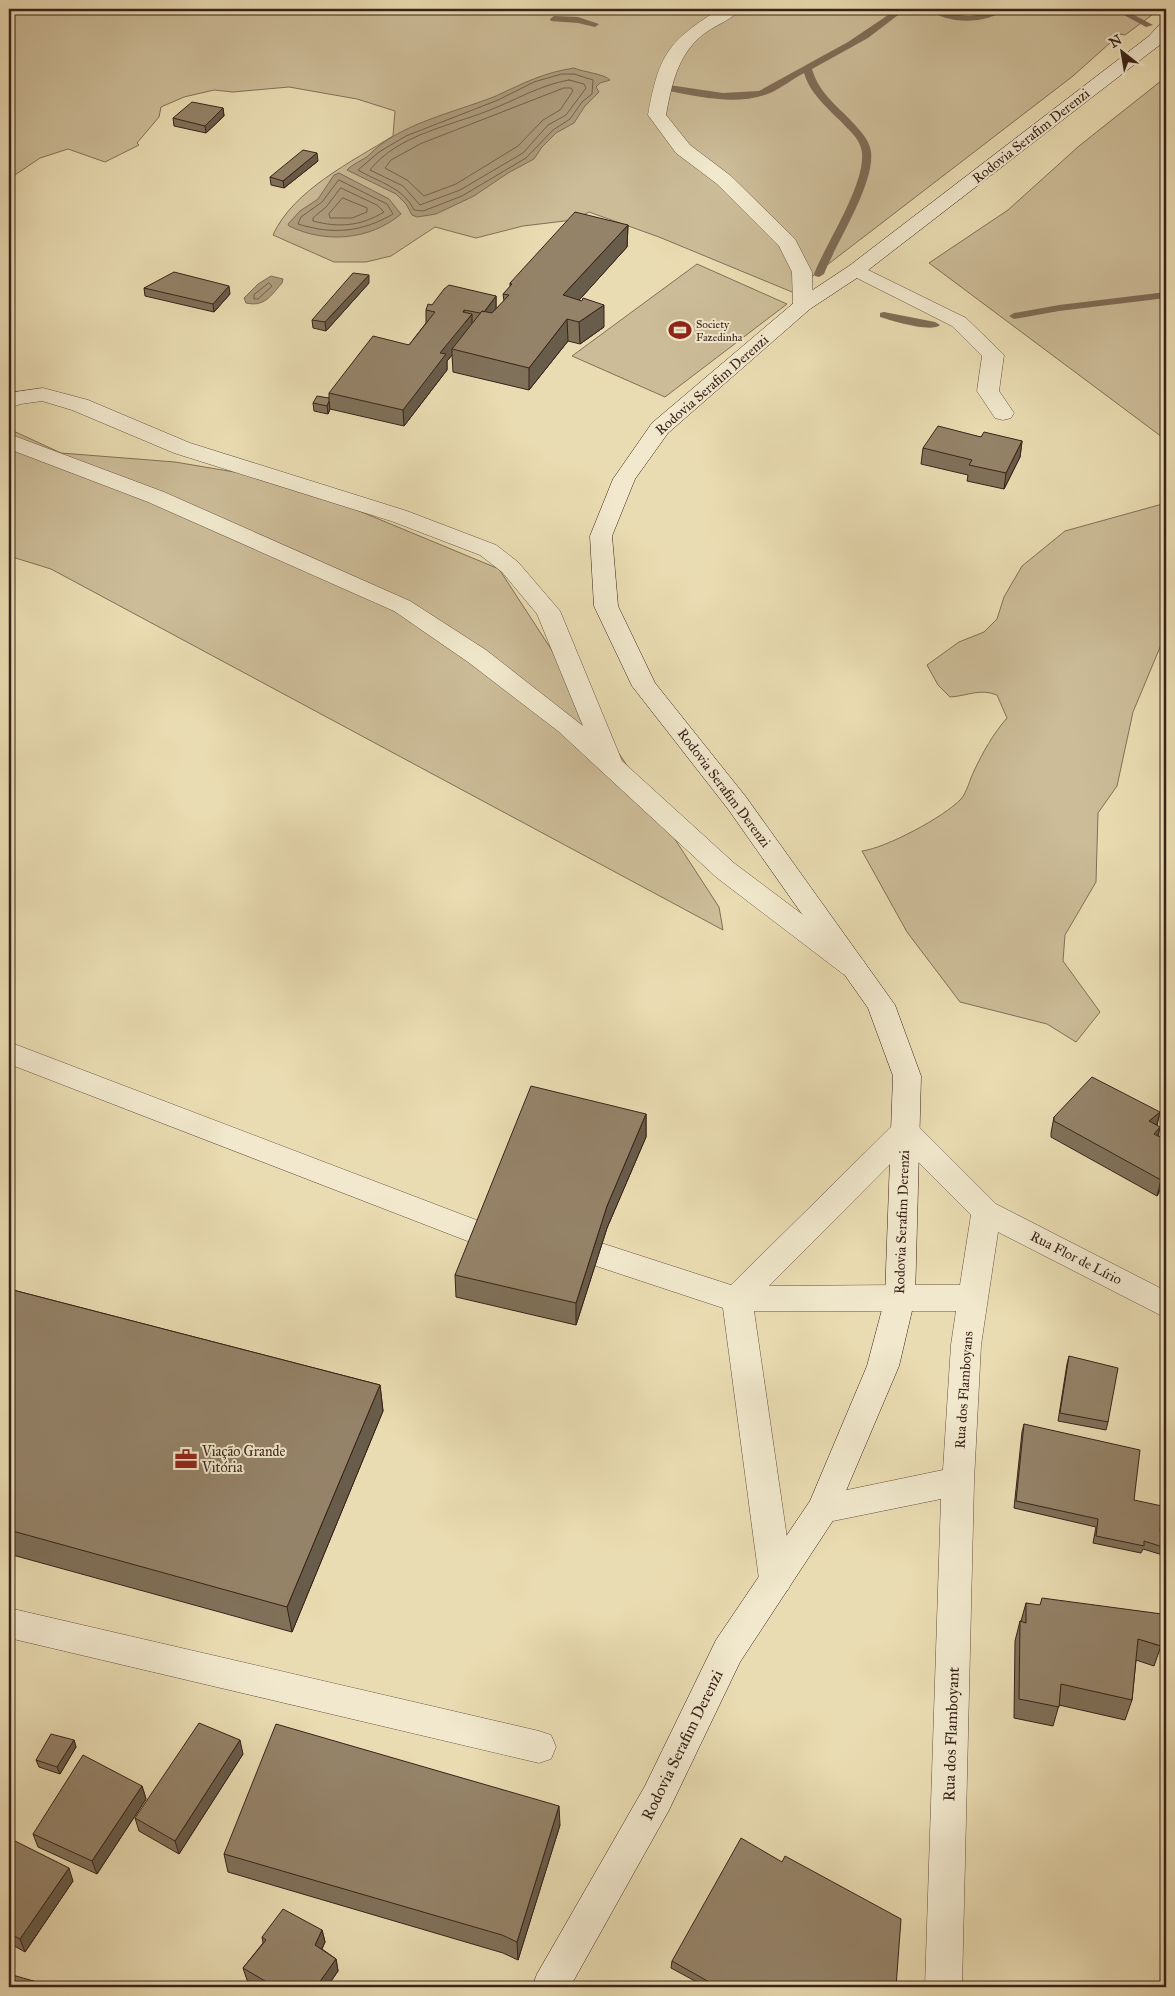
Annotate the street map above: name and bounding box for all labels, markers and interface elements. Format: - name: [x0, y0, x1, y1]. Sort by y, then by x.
- north arrow: [1098, 28, 1148, 78]
- text: N: [1106, 31, 1125, 52]
- street label: Rodovia Serafim Derenzi: [969, 85, 1093, 187]
- sports icon: Society Fazedinha: [667, 317, 693, 343]
- place label: Society Fazedinha: [696, 318, 743, 344]
- street label: Rodovia Serafim Derenzi: [652, 331, 772, 439]
- street label: Rodovia Serafim Derenzi: [674, 725, 774, 851]
- street label: Rodovia Serafim Derenzi: [891, 1149, 913, 1294]
- street label: Rua Flor de Lírio: [1027, 1228, 1125, 1288]
- street label: Rua dos Flamboyans: [951, 1331, 977, 1449]
- place label: Viação Grande Vitória: [201, 1443, 285, 1476]
- office icon: Viação Grande Vitória: [173, 1446, 199, 1472]
- street label: Rodovia Serafim Derenzi: [637, 1666, 727, 1823]
- street label: Rua dos Flamboyant: [939, 1666, 963, 1802]

